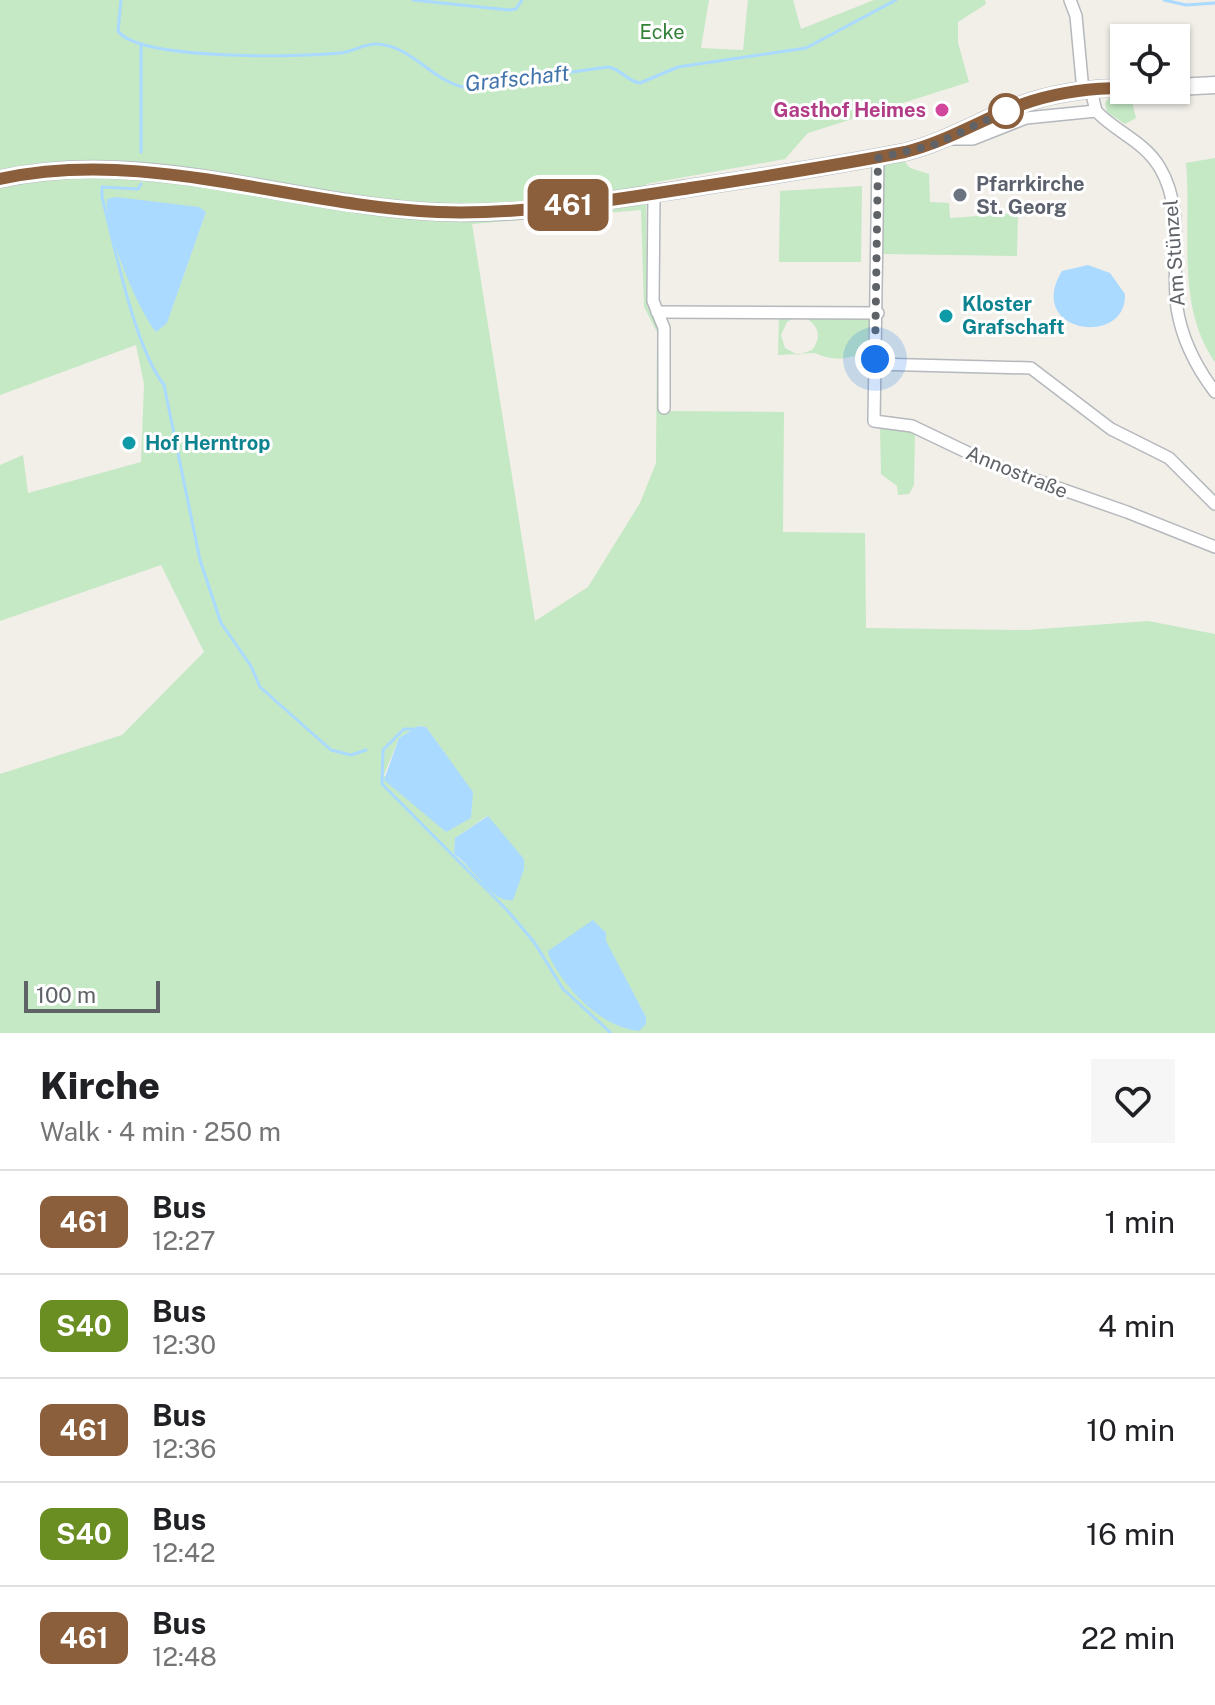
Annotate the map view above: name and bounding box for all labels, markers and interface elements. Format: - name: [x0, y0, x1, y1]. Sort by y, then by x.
- park label: Ecke: [639, 20, 685, 44]
- map controls: [1110, 24, 1190, 104]
- button: locate: [1110, 24, 1190, 104]
- water label: Grafschaft: [463, 60, 571, 96]
- unlabelled marker: [989, 94, 1023, 128]
- place label: Gasthof Heimes: [773, 98, 926, 122]
- marker: Gasthof Heimes: [933, 101, 951, 119]
- place label: Pfarrkirche St. Georg: [976, 172, 1085, 219]
- line badge: 461: [522, 179, 614, 231]
- marker: Pfarrkirche St. Georg: [951, 186, 969, 204]
- text: 461: [544, 188, 592, 221]
- street label: Am Stünzel: [1158, 199, 1190, 307]
- place label: Kloster Grafschaft: [962, 292, 1065, 339]
- marker: Kloster Grafschaft: [937, 307, 955, 325]
- your location: [855, 339, 895, 379]
- place label: Hof Herntrop: [145, 431, 270, 455]
- marker: Hof Herntrop: [120, 434, 138, 452]
- street label: Annostraße: [963, 441, 1071, 503]
- scale bar: [24, 977, 160, 1013]
- text: 100 m: [36, 982, 96, 1008]
- button: heart: [1091, 1059, 1175, 1143]
- text: Kirche: [40, 1063, 160, 1108]
- text: Walk · 4 min · 250 m: [40, 1116, 281, 1147]
- text: Bus: [152, 1189, 206, 1225]
- text: 1 min: [1105, 1204, 1175, 1240]
- text: 461: [60, 1205, 108, 1238]
- text: 12:27: [152, 1225, 216, 1256]
- text: Bus: [152, 1293, 206, 1329]
- text: 4 min: [1098, 1308, 1175, 1344]
- text: S40: [56, 1309, 112, 1342]
- text: 12:30: [152, 1329, 216, 1360]
- text: Bus: [152, 1397, 206, 1433]
- text: 10 min: [1086, 1412, 1175, 1448]
- text: 461: [60, 1413, 108, 1446]
- text: 12:36: [152, 1433, 216, 1464]
- text: Bus: [152, 1501, 206, 1537]
- text: 16 min: [1086, 1516, 1175, 1552]
- text: S40: [56, 1517, 112, 1550]
- text: 12:42: [152, 1537, 216, 1568]
- text: Bus: [152, 1605, 206, 1641]
- text: 22 min: [1081, 1620, 1175, 1656]
- text: 461: [60, 1621, 108, 1654]
- text: 12:48: [152, 1641, 217, 1672]

